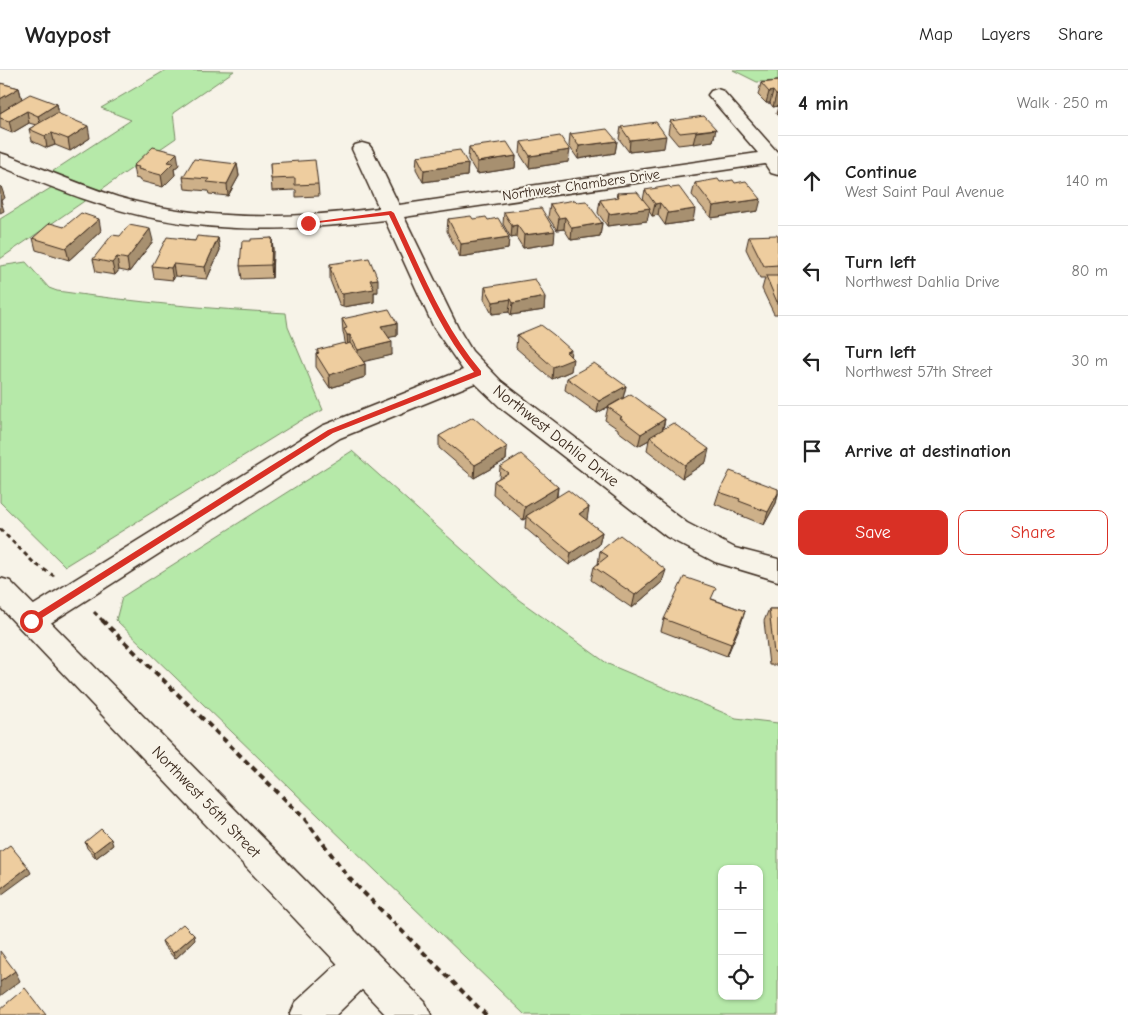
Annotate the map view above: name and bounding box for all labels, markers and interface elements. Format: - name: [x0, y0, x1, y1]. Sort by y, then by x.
- text: Waypost: [25, 21, 110, 49]
- text: Map: [919, 24, 953, 45]
- text: Layers: [981, 24, 1030, 45]
- text: Share: [1058, 24, 1103, 45]
- text: 4 min: [798, 91, 849, 115]
- text: Walk · 250 m: [1017, 94, 1108, 112]
- text: Continue: [845, 161, 917, 183]
- street label: Northwest Chambers Drive: [501, 166, 661, 204]
- icon: ahead: [798, 167, 826, 195]
- text: 140 m: [1066, 172, 1108, 190]
- text: West Saint Paul Avenue: [845, 183, 1004, 201]
- route end: [297, 212, 320, 235]
- text: Turn left: [845, 251, 916, 273]
- icon: left: [798, 257, 826, 285]
- text: 80 m: [1071, 262, 1108, 280]
- text: Northwest Dahlia Drive: [845, 273, 999, 291]
- text: Turn left: [845, 341, 916, 363]
- icon: left: [798, 347, 826, 375]
- text: 30 m: [1072, 352, 1108, 370]
- text: Northwest 57th Street: [845, 363, 992, 381]
- street label: Northwest Dahlia Drive: [490, 381, 622, 491]
- icon: arrive: [798, 437, 826, 465]
- text: Arrive at destination: [845, 440, 1011, 462]
- button: Save: [798, 510, 948, 555]
- button: Share: [958, 510, 1108, 555]
- route start: [20, 610, 43, 633]
- street label: Northwest 56th Street: [148, 742, 264, 862]
- map controls: [718, 865, 763, 1000]
- button: +: [718, 865, 763, 910]
- button: −: [718, 910, 763, 955]
- button: locate: [718, 955, 763, 1000]

